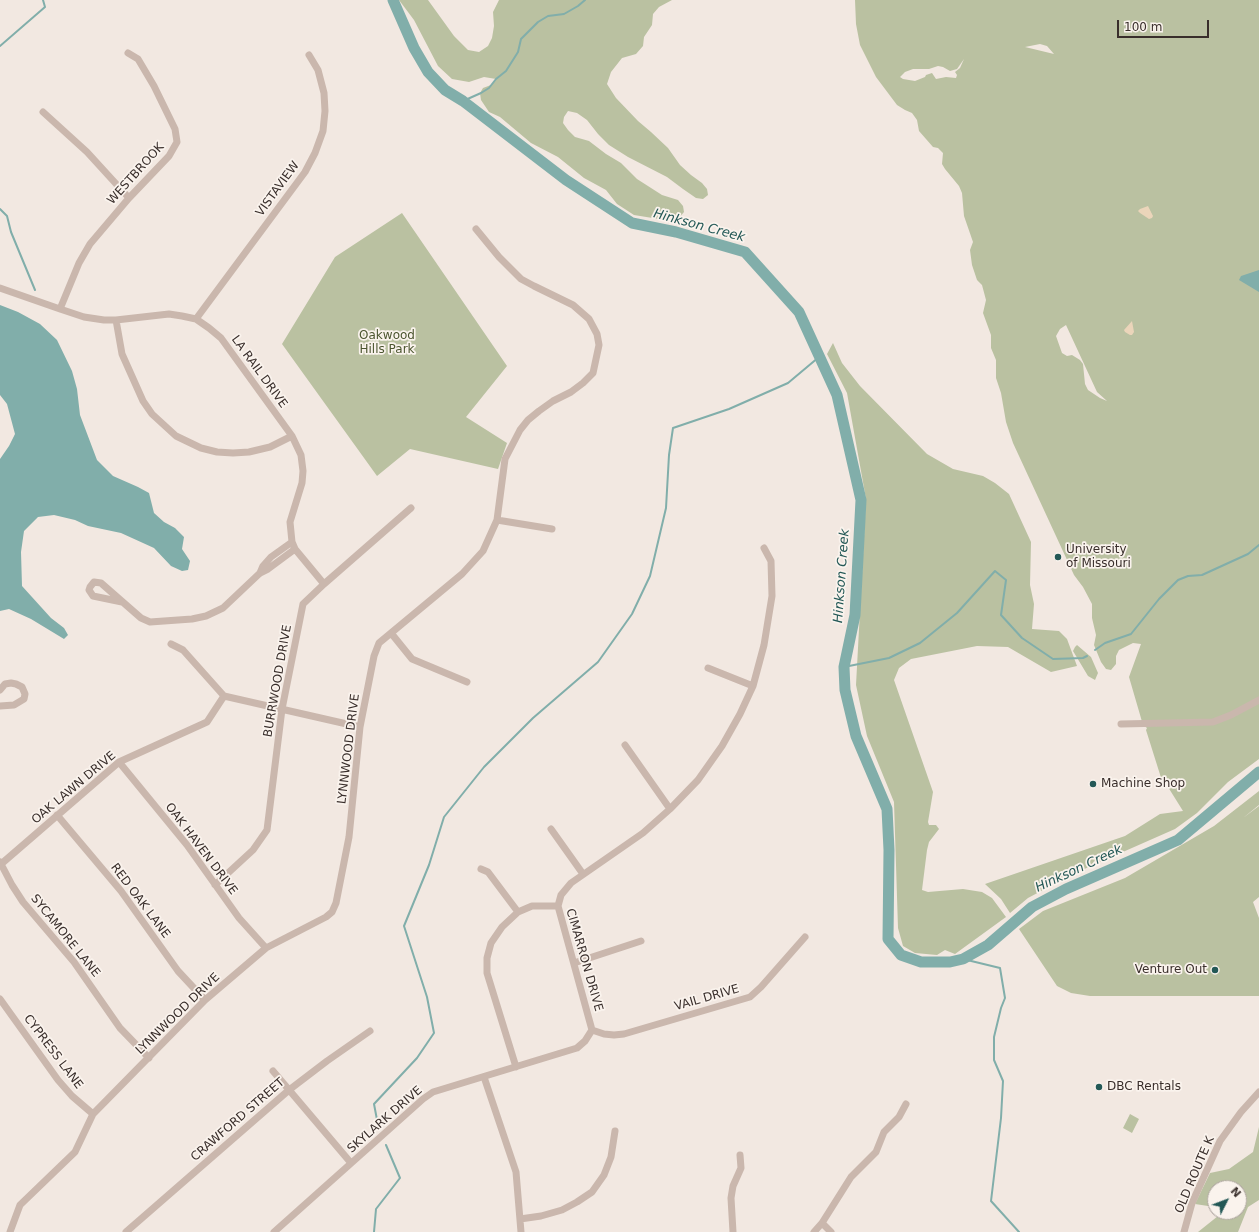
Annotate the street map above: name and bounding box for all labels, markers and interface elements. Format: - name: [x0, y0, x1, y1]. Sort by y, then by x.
- scale bar: [1119, 12, 1211, 38]
- text: 100 m: [1124, 20, 1162, 34]
- street label: WESTBROOK: [105, 140, 167, 208]
- street label: VISTAVIEW: [253, 159, 303, 219]
- water label: Hinkson Creek: [651, 206, 747, 246]
- park label: Oakwood Hills Park: [359, 329, 415, 357]
- street label: LA RAIL DRIVE: [228, 333, 290, 411]
- water label: Hinkson Creek: [831, 528, 853, 624]
- place label: University of Missouri: [1066, 543, 1131, 571]
- marker: University of Missouri: [1053, 552, 1063, 562]
- street label: BURRWOOD DRIVE: [261, 624, 295, 738]
- street label: LYNNWOOD DRIVE: [335, 693, 363, 805]
- street label: OAK LAWN DRIVE: [29, 749, 119, 827]
- place label: Machine Shop: [1101, 777, 1185, 791]
- marker: Machine Shop: [1088, 779, 1098, 789]
- street label: OAK HAVEN DRIVE: [162, 800, 240, 898]
- water label: Hinkson Creek: [1033, 842, 1125, 896]
- street label: RED OAK LANE: [107, 861, 173, 941]
- street label: SYCAMORE LANE: [27, 892, 103, 980]
- street label: CIMARRON DRIVE: [562, 907, 606, 1013]
- place label: Venture Out: [1135, 963, 1207, 977]
- marker: Venture Out: [1210, 965, 1220, 975]
- street label: LYNNWOOD DRIVE: [133, 970, 223, 1058]
- street label: VAIL DRIVE: [673, 982, 741, 1014]
- street label: CYPRESS LANE: [20, 1012, 86, 1092]
- street label: CRAWFORD STREET: [188, 1075, 288, 1165]
- place label: DBC Rentals: [1107, 1080, 1181, 1094]
- marker: DBC Rentals: [1094, 1082, 1104, 1092]
- street label: SKYLARK DRIVE: [345, 1084, 425, 1156]
- street label: OLD ROUTE K: [1172, 1134, 1218, 1216]
- north arrow: [1207, 1180, 1247, 1220]
- text: N: [1228, 1185, 1243, 1200]

